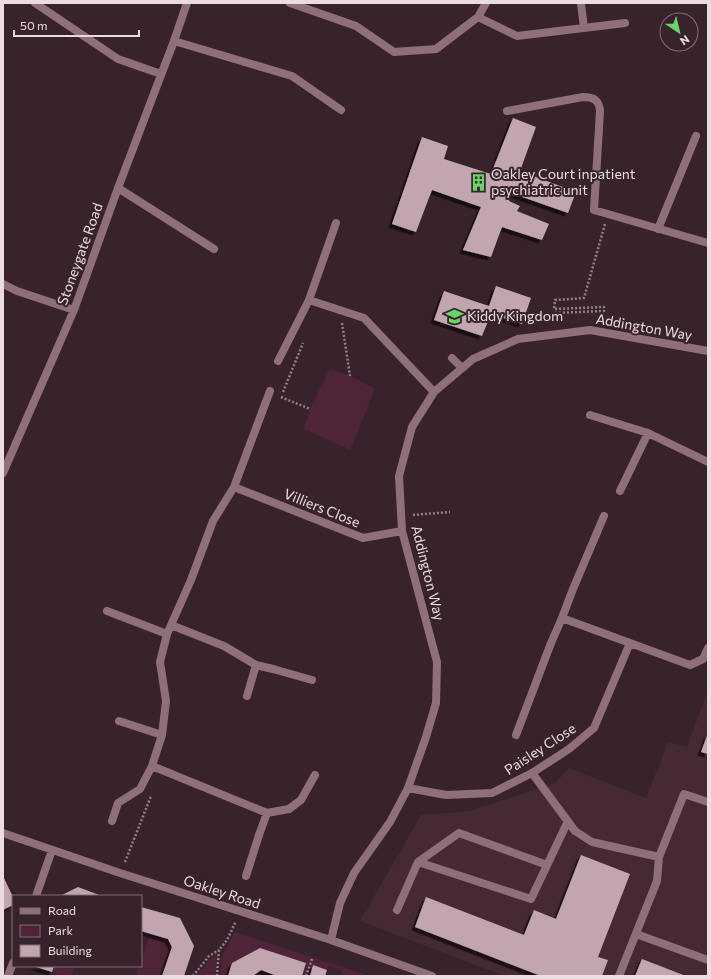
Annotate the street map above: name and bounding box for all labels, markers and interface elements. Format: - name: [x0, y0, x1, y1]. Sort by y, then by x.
- scale bar: [14, 12, 139, 38]
- north arrow: [659, 12, 699, 52]
- text: 50 m: [20, 18, 48, 32]
- text: N: [678, 33, 692, 48]
- place label: Oakley Court inpatient psychiatric unit: [491, 165, 636, 198]
- building icon: Oakley Court inpatient psychiatric unit: [468, 172, 488, 192]
- street label: Stoneygate Road: [53, 200, 106, 307]
- school or university icon: Kiddy Kingdom: [444, 306, 464, 326]
- place label: Kiddy Kingdom: [467, 307, 563, 324]
- street label: Addington Way: [595, 310, 694, 343]
- street label: Villiers Close: [282, 485, 363, 531]
- street label: Addington Way: [408, 524, 449, 622]
- street label: Paisley Close: [501, 719, 579, 778]
- street label: Oakley Road: [182, 871, 263, 912]
- legend: [12, 895, 142, 967]
- text: Road: [48, 903, 76, 917]
- text: Park: [48, 923, 74, 937]
- text: Building: [48, 943, 92, 957]

